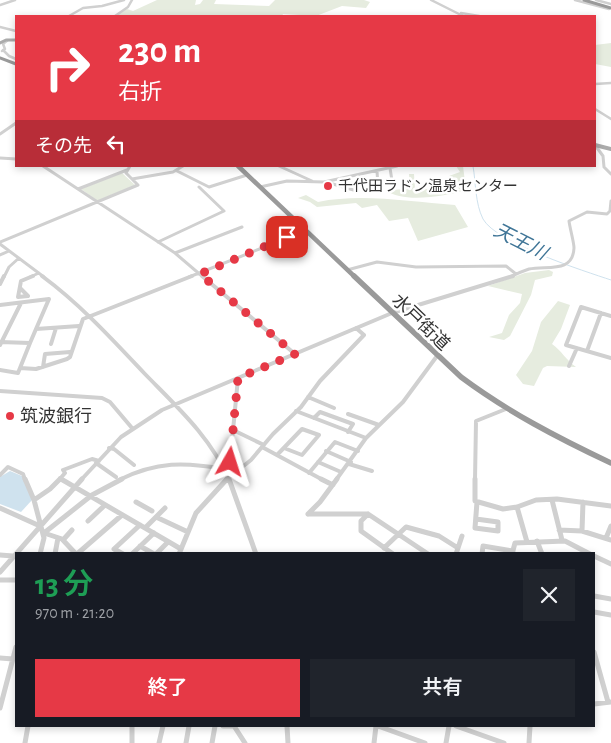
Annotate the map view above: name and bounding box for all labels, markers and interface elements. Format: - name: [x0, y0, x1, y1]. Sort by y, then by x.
- text: 230 m: [118, 34, 201, 69]
- icon: right: [35, 35, 100, 100]
- text: 右折: [118, 81, 162, 103]
- icon: left: [102, 130, 130, 158]
- text: その先: [35, 137, 92, 156]
- place label: 千代田ラドン温泉センター: [338, 177, 518, 194]
- marker: 千代田ラドン温泉センター: [322, 180, 334, 192]
- pin: [266, 216, 308, 258]
- water label: 天王川: [491, 221, 552, 265]
- icon: arrive: [273, 223, 301, 251]
- street label: 水戸街道: [388, 290, 454, 354]
- place label: 筑波銀行: [20, 406, 92, 426]
- marker: 筑波銀行: [4, 410, 16, 422]
- position arrow: [203, 435, 255, 487]
- button: close: [523, 569, 575, 621]
- text: 13 分: [35, 570, 93, 600]
- text: 970 m · 21:20: [35, 605, 114, 621]
- button: 終了: [35, 659, 300, 717]
- button: 共有: [310, 659, 575, 717]

